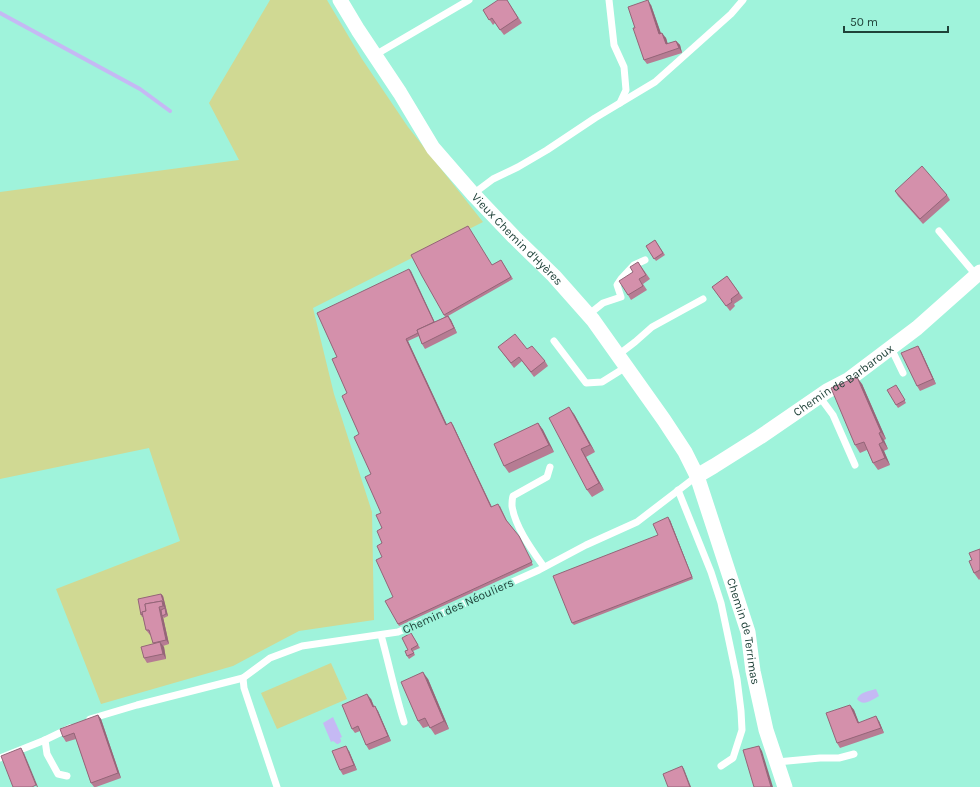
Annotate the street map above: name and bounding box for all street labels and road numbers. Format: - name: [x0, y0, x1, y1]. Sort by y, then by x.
- street label: Vieux Chemin d'Hyères: [469, 190, 566, 288]
- street label: Chemin de Barbaroux: [790, 341, 896, 419]
- street label: Chemin des Néouliers: [400, 575, 516, 637]
- street label: Chemin de Terrimas: [724, 576, 763, 686]

